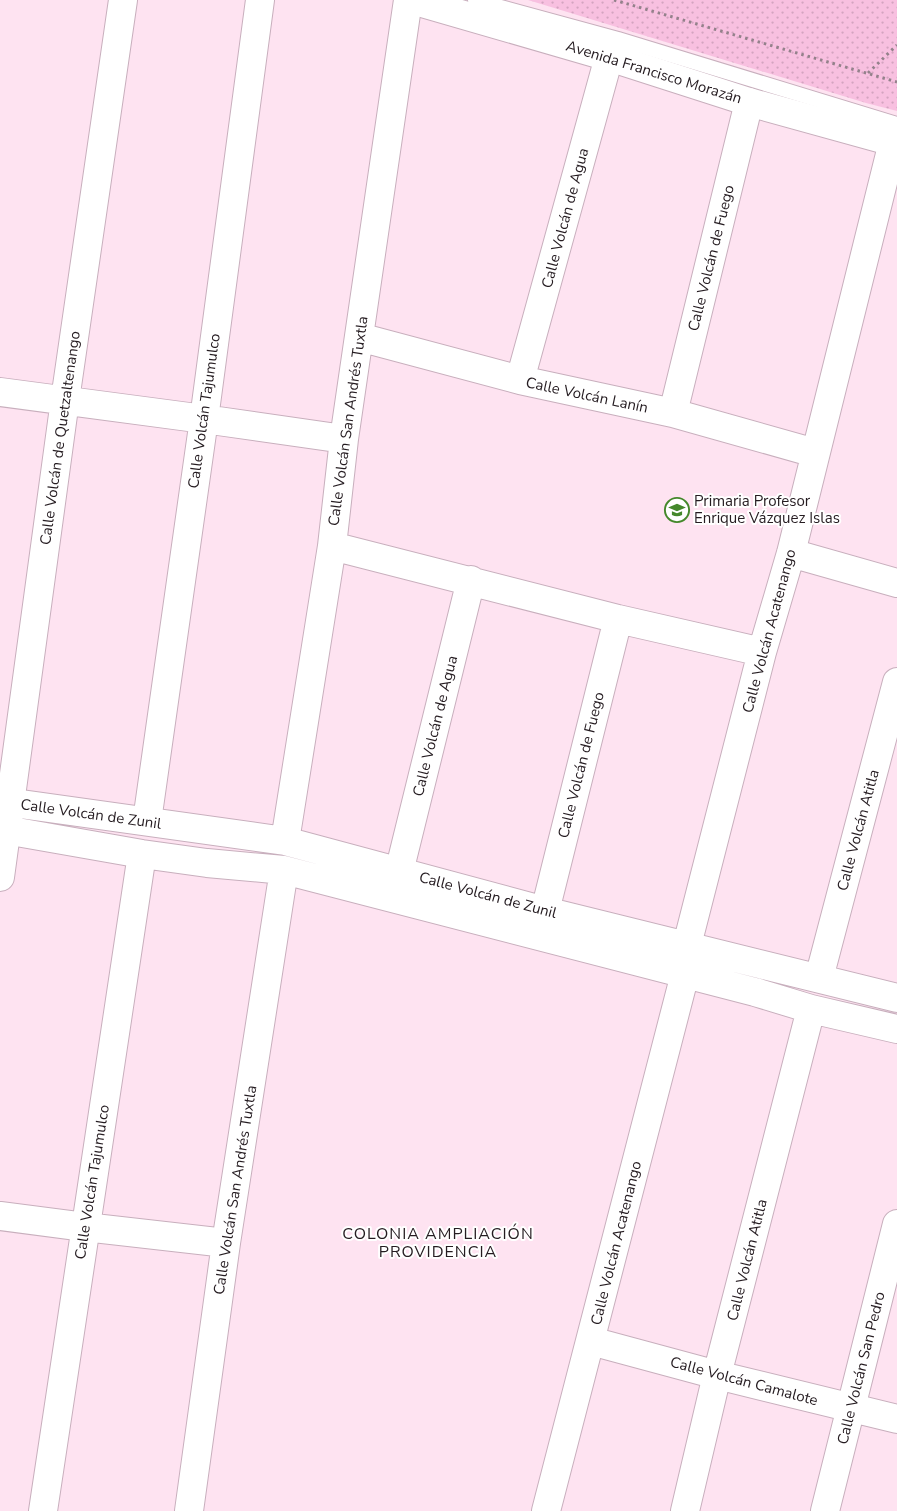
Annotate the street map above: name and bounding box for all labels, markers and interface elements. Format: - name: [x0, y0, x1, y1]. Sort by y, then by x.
- street label: Avenida Francisco Morazán: [564, 36, 744, 108]
- street label: Calle Volcán de Agua: [537, 146, 593, 290]
- street label: Calle Volcán de Fuego: [683, 183, 739, 333]
- street label: Calle Volcán San Andrés Tuxtla: [323, 315, 373, 527]
- street label: Calle Volcán de Quetzaltenango: [35, 330, 85, 546]
- street label: Calle Volcán Tajumulco: [183, 332, 225, 490]
- street label: Calle Volcán Lanín: [524, 372, 650, 418]
- place label: Primaria Profesor Enrique Vázquez Islas: [694, 491, 840, 528]
- school or university icon: Primaria Profesor Enrique Vázquez Islas: [664, 497, 690, 523]
- street label: Calle Volcán Acatenango: [737, 547, 801, 715]
- street label: Calle Volcán de Agua: [408, 654, 462, 798]
- street label: Calle Volcán de Fuego: [553, 690, 609, 840]
- street label: Calle Volcán Atitla: [832, 767, 884, 893]
- street label: Calle Volcán de Zunil: [19, 794, 163, 834]
- street label: Calle Volcán de Zunil: [417, 867, 560, 923]
- street label: Calle Volcán San Andrés Tuxtla: [209, 1084, 261, 1296]
- street label: Calle Volcán Tajumulco: [70, 1103, 114, 1261]
- street label: Calle Volcán Acatenango: [586, 1159, 646, 1327]
- street label: Calle Volcán Atitla: [722, 1197, 772, 1323]
- district label: COLONIA AMPLIACIÓN PROVIDENCIA: [342, 1223, 534, 1263]
- street label: Calle Volcán San Pedro: [832, 1289, 890, 1447]
- street label: Calle Volcán Camalote: [668, 1352, 820, 1410]

